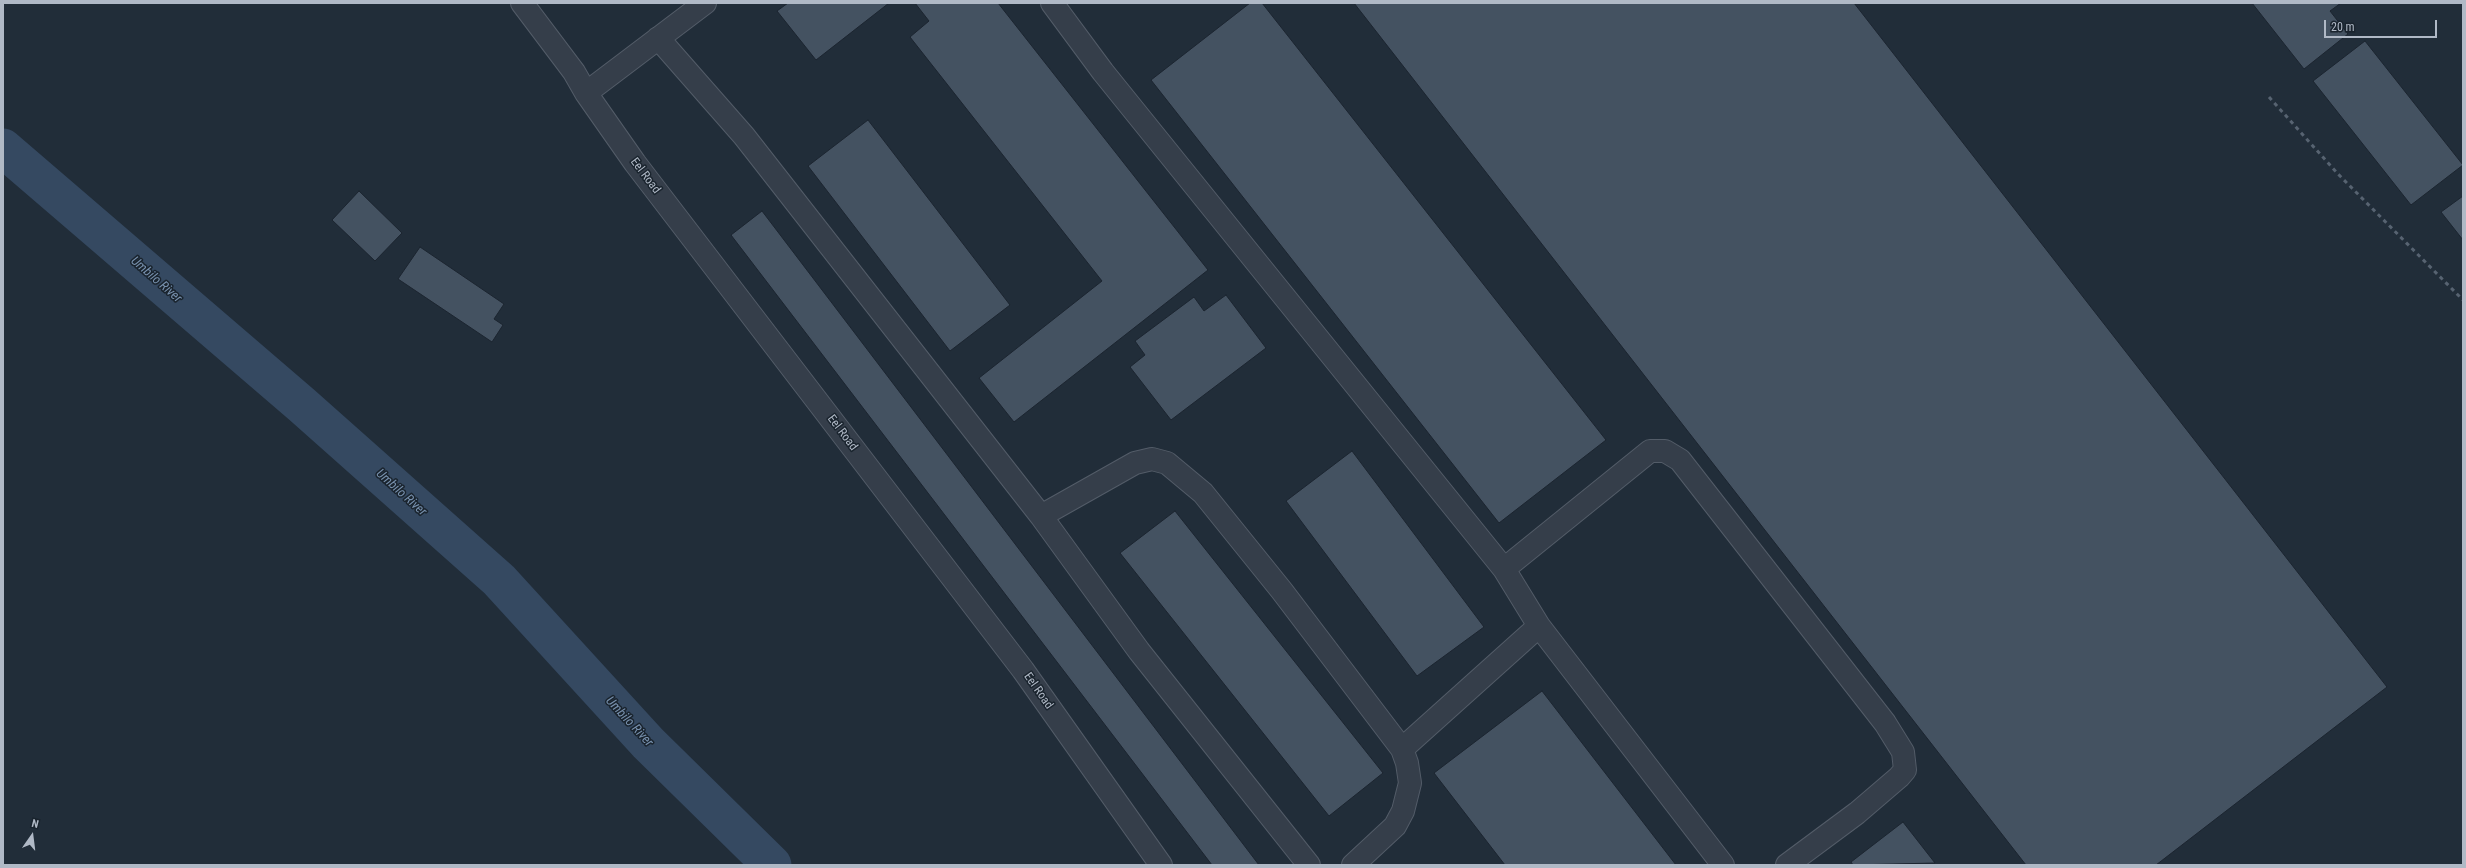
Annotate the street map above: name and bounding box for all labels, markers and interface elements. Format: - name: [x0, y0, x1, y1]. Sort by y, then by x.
- scale bar: [2326, 12, 2439, 38]
- text: 20 m: [2331, 20, 2355, 34]
- street label: Eel Road: [627, 155, 663, 197]
- water label: Umbilo River: [127, 254, 185, 306]
- street label: Eel Road: [824, 412, 860, 454]
- water label: Umbilo River: [373, 466, 429, 520]
- street label: Eel Road: [1020, 670, 1056, 712]
- water label: Umbilo River: [602, 694, 656, 750]
- north arrow: [12, 816, 52, 856]
- text: N: [30, 817, 40, 831]

